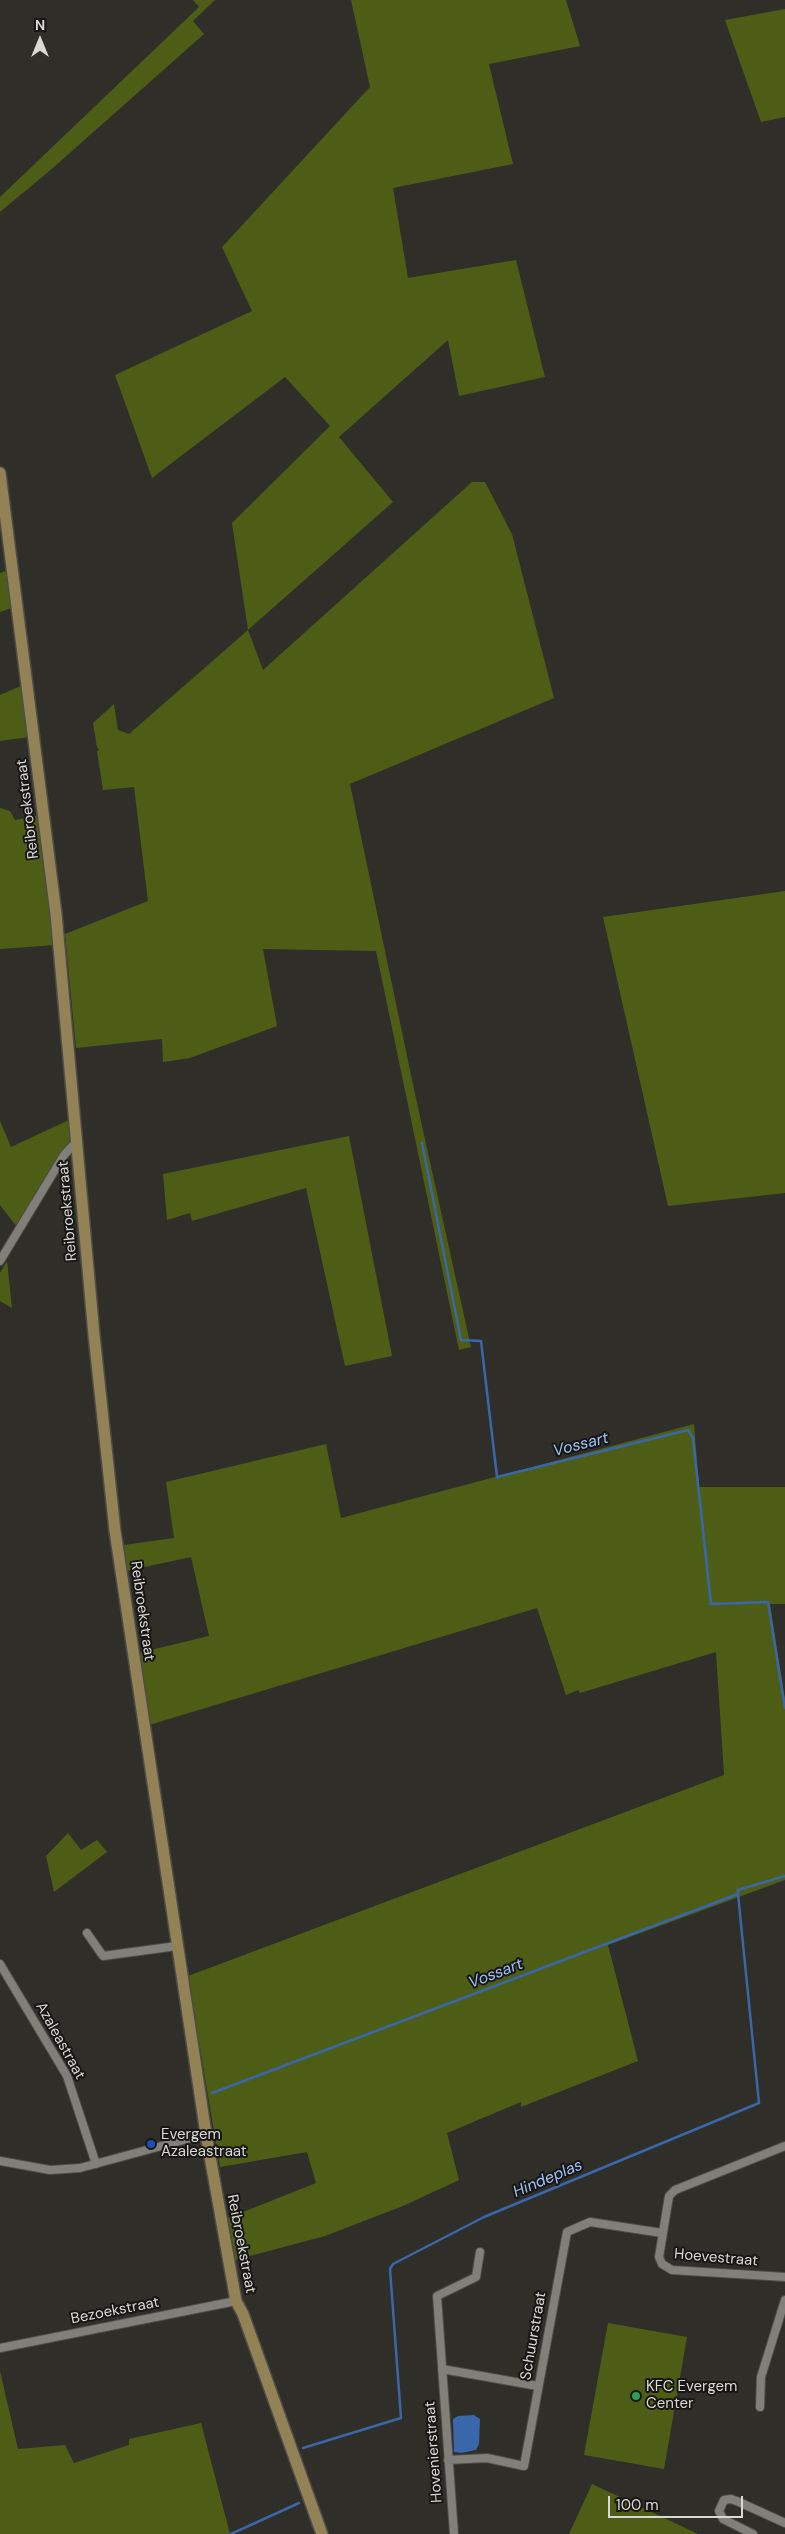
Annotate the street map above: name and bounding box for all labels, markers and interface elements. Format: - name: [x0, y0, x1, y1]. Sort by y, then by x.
- north arrow: [15, 15, 65, 65]
- text: N: [35, 16, 45, 34]
- street label: Reibroekstraat: [13, 758, 43, 860]
- street label: Reibroekstraat: [55, 1160, 81, 1262]
- water label: Vossart: [551, 1429, 611, 1461]
- street label: Reibroekstraat: [126, 1560, 158, 1662]
- water label: Vossart: [466, 1955, 526, 1993]
- street label: Azaleastraat: [31, 1999, 89, 2083]
- place label: Evergem Azaleastraat: [161, 2126, 247, 2161]
- marker: Evergem Azaleastraat: [145, 2138, 157, 2150]
- water label: Hindeplas: [510, 2156, 586, 2202]
- street label: Reibroekstraat: [223, 2193, 259, 2295]
- street label: Hoevestraat: [673, 2245, 759, 2271]
- street label: Schuurstraat: [517, 2290, 551, 2382]
- street label: Bezoekstraat: [69, 2294, 161, 2328]
- place label: KFC Evergem Center: [646, 2378, 737, 2413]
- marker: KFC Evergem Center: [630, 2390, 642, 2402]
- street label: Hovenierstraat: [421, 2401, 447, 2503]
- scale bar: [610, 2486, 745, 2518]
- text: 100 m: [616, 2495, 659, 2515]

